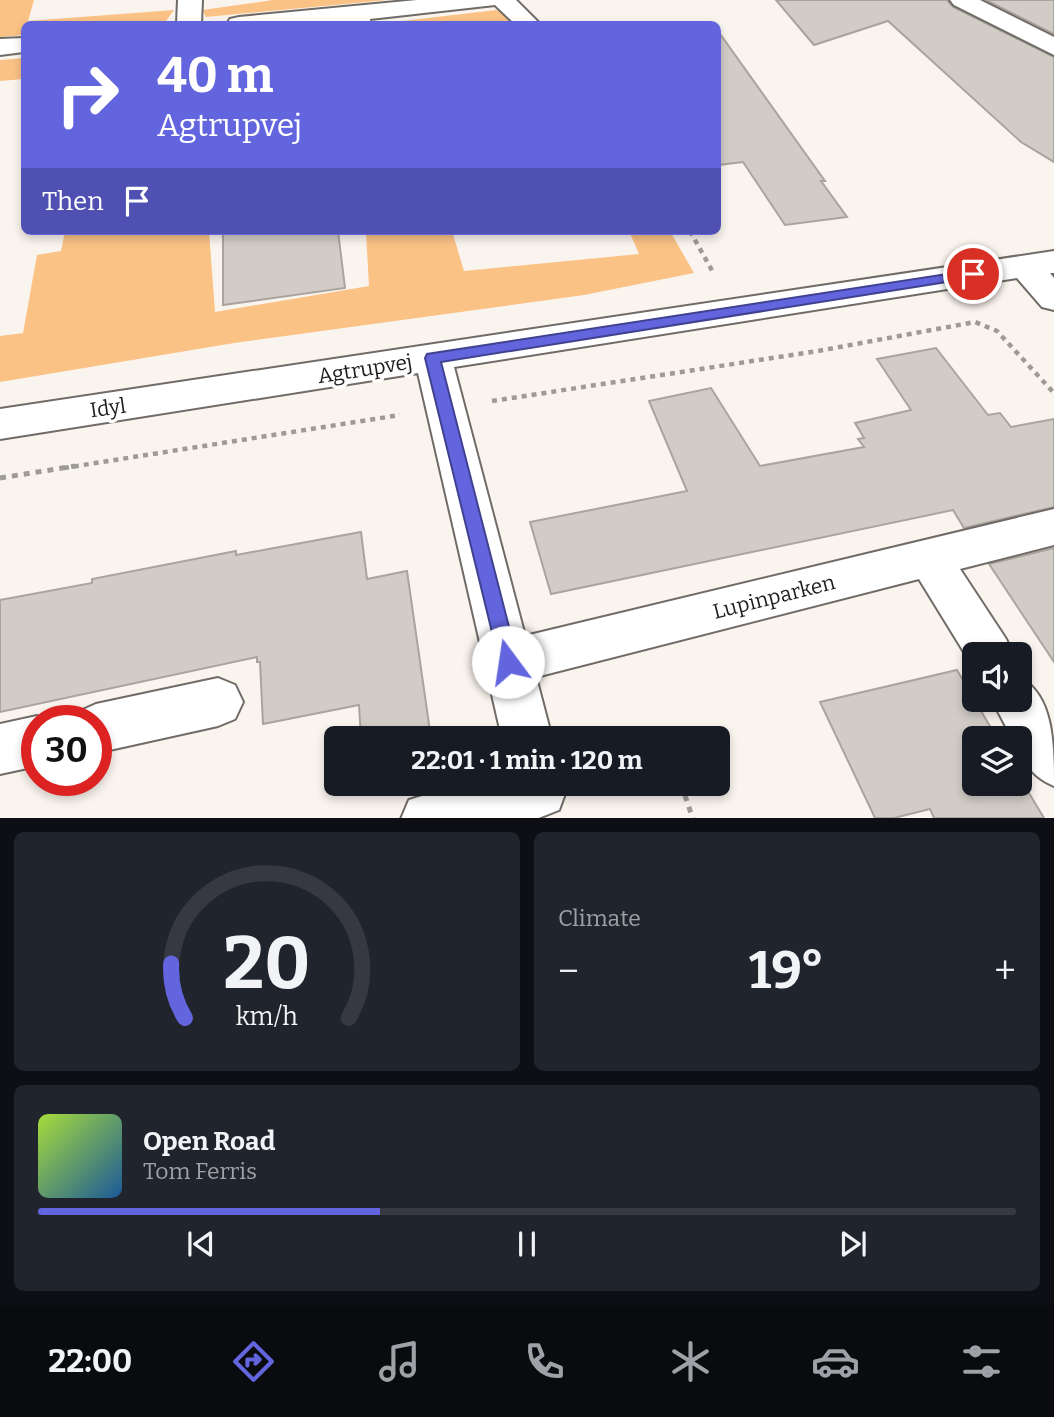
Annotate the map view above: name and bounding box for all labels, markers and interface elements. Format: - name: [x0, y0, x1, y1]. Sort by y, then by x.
- text: 40 m: [157, 46, 274, 105]
- icon: right: [42, 49, 133, 140]
- text: Agtrupvej: [157, 106, 302, 144]
- icon: arrive: [118, 182, 156, 220]
- text: Then: [42, 186, 104, 217]
- pin: [943, 244, 1003, 304]
- icon: arrive: [954, 255, 992, 293]
- street label: Agtrupvej: [316, 349, 414, 389]
- street label: Idyl: [88, 393, 128, 423]
- street label: Lupinparken: [710, 569, 838, 625]
- position arrow: [471, 625, 545, 699]
- map controls: [962, 642, 1032, 796]
- button: sound: [962, 642, 1032, 712]
- speed limit sign: 30: [21, 705, 112, 796]
- button: layers: [962, 726, 1032, 796]
- text: 22:01 · 1 min · 120 m: [411, 745, 643, 776]
- text: Climate: [558, 904, 641, 932]
- text: 20: [223, 920, 311, 1007]
- text: 19°: [749, 939, 824, 1002]
- text: −: [558, 948, 579, 994]
- text: +: [994, 948, 1016, 994]
- text: km/h: [236, 1001, 298, 1031]
- text: Open Road: [143, 1126, 275, 1157]
- text: Tom Ferris: [143, 1157, 257, 1185]
- icon: previous: [182, 1225, 220, 1263]
- icon: pause: [508, 1225, 546, 1263]
- icon: next: [834, 1225, 872, 1263]
- icon: directions: [229, 1337, 278, 1386]
- icon: music: [375, 1337, 424, 1386]
- icon: phone: [520, 1337, 569, 1386]
- icon: climate: [666, 1337, 715, 1386]
- icon: car: [811, 1337, 860, 1386]
- icon: filters: [957, 1337, 1006, 1386]
- text: 22:00: [48, 1342, 132, 1380]

